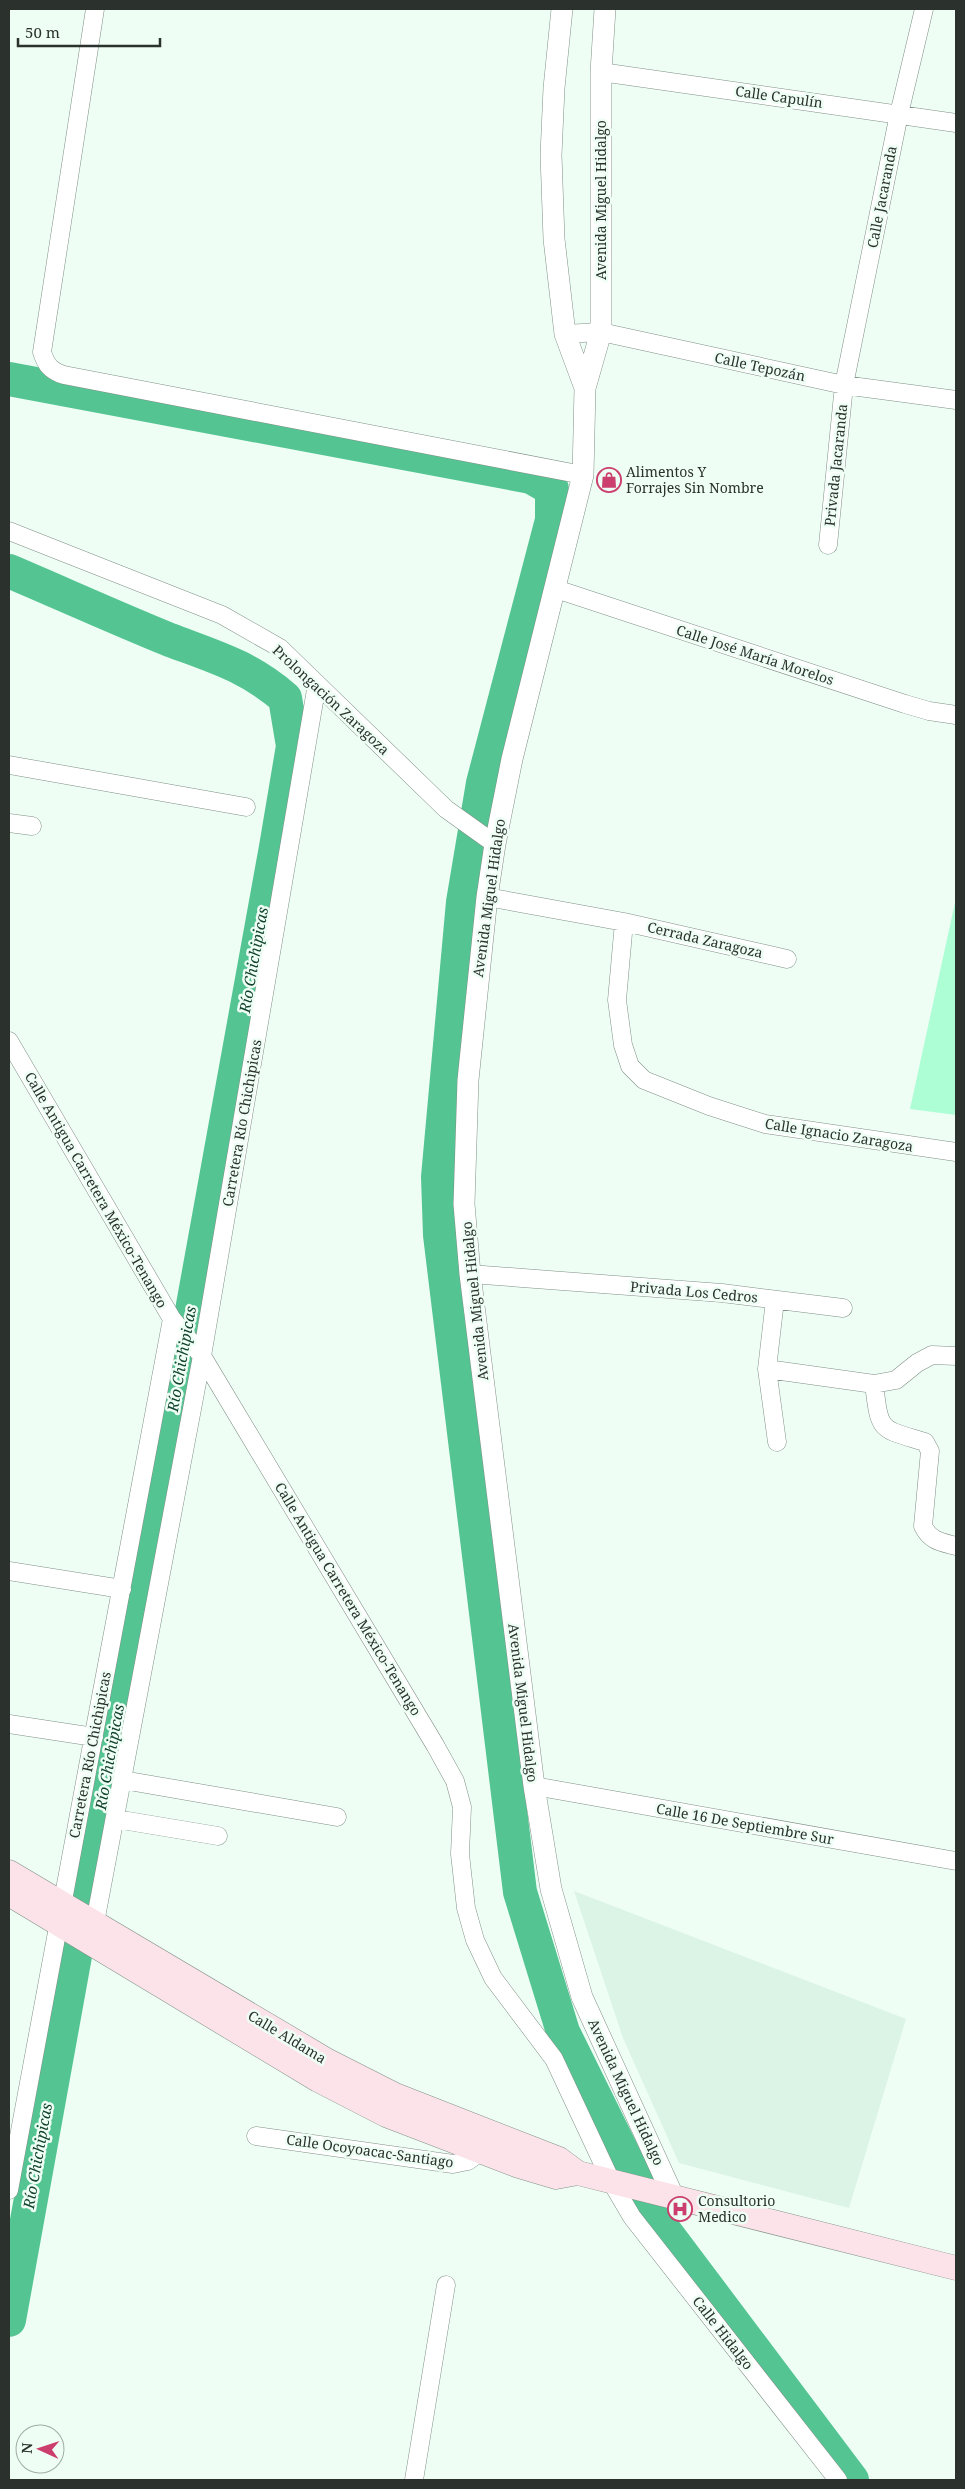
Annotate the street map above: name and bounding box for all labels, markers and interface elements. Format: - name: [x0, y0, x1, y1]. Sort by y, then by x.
- scale bar: [18, 15, 160, 47]
- text: 50 m: [25, 22, 60, 42]
- street label: Calle Capulín: [734, 81, 824, 112]
- street label: Avenida Miguel Hidalgo: [591, 120, 610, 280]
- street label: Calle Jacaranda: [862, 144, 901, 250]
- street label: Calle Tepozán: [713, 348, 807, 385]
- street label: Privada Jacaranda: [820, 403, 851, 527]
- place label: Alimentos Y Forrajes Sin Nombre: [626, 462, 764, 497]
- shop icon: Alimentos Y Forrajes Sin Nombre: [596, 467, 622, 493]
- street label: Calle José María Morelos: [674, 620, 836, 689]
- street label: Prolongación Zaragoza: [269, 640, 394, 759]
- street label: Avenida Miguel Hidalgo: [468, 817, 509, 978]
- water label: Río Chichipicas: [234, 905, 272, 1015]
- street label: Cerrada Zaragoza: [645, 917, 765, 962]
- street label: Carretera Río Chichipicas: [217, 1038, 266, 1208]
- street label: Calle Antigua Carretera México-Tenango: [21, 1068, 172, 1311]
- street label: Calle Ignacio Zaragoza: [764, 1113, 915, 1156]
- street label: Avenida Miguel Hidalgo: [457, 1221, 492, 1381]
- street label: Privada Los Cedros: [629, 1276, 759, 1307]
- water label: Río Chichipicas: [162, 1304, 200, 1414]
- street label: Calle Antigua Carretera México-Tenango: [271, 1478, 426, 1719]
- street label: Avenida Miguel Hidalgo: [504, 1622, 543, 1783]
- street label: Carretera Río Chichipicas: [66, 1670, 114, 1840]
- water label: Río Chichipicas: [92, 1703, 128, 1811]
- street label: Calle 16 De Septiembre Sur: [655, 1799, 836, 1849]
- street label: Calle Aldama: [245, 2006, 330, 2067]
- street label: Avenida Miguel Hidalgo: [584, 2015, 669, 2168]
- water label: Río Chichipicas: [18, 2101, 56, 2211]
- street label: Calle Ocoyoacac-Santiago: [285, 2129, 455, 2172]
- place label: Consultorio Medico: [698, 2191, 775, 2226]
- hospital icon: Consultorio Medico: [667, 2196, 693, 2222]
- street label: Calle Hidalgo: [689, 2292, 758, 2373]
- north arrow: [15, 2424, 65, 2474]
- text: N: [17, 2442, 36, 2454]

